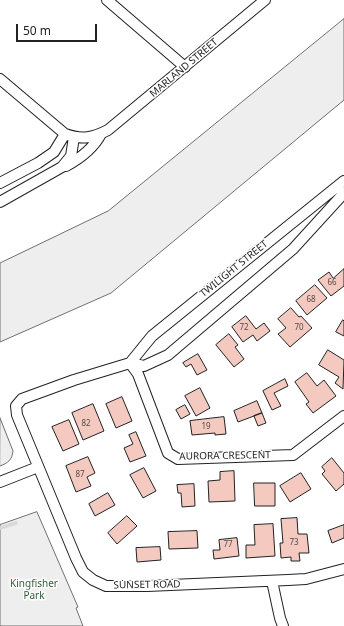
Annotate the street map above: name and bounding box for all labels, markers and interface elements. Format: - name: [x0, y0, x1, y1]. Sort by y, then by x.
- scale bar: [18, 16, 99, 42]
- text: 50 m: [23, 22, 51, 39]
- street label: MARLAND STREET: [148, 36, 220, 100]
- street label: TWILIGHT STREET: [198, 238, 270, 300]
- house number: 66: [327, 278, 337, 288]
- house number: 68: [306, 295, 316, 305]
- house number: 72: [239, 323, 249, 333]
- house number: 70: [294, 323, 304, 333]
- house number: 82: [81, 419, 91, 429]
- house number: 19: [201, 422, 211, 432]
- street label: AURORA CRESCENT: [179, 449, 271, 463]
- house number: 87: [75, 470, 85, 480]
- house number: 73: [289, 538, 299, 548]
- house number: 77: [223, 540, 233, 550]
- park label: Kingfisher Park: [10, 578, 58, 602]
- street label: SUNSET ROAD: [113, 578, 181, 592]

